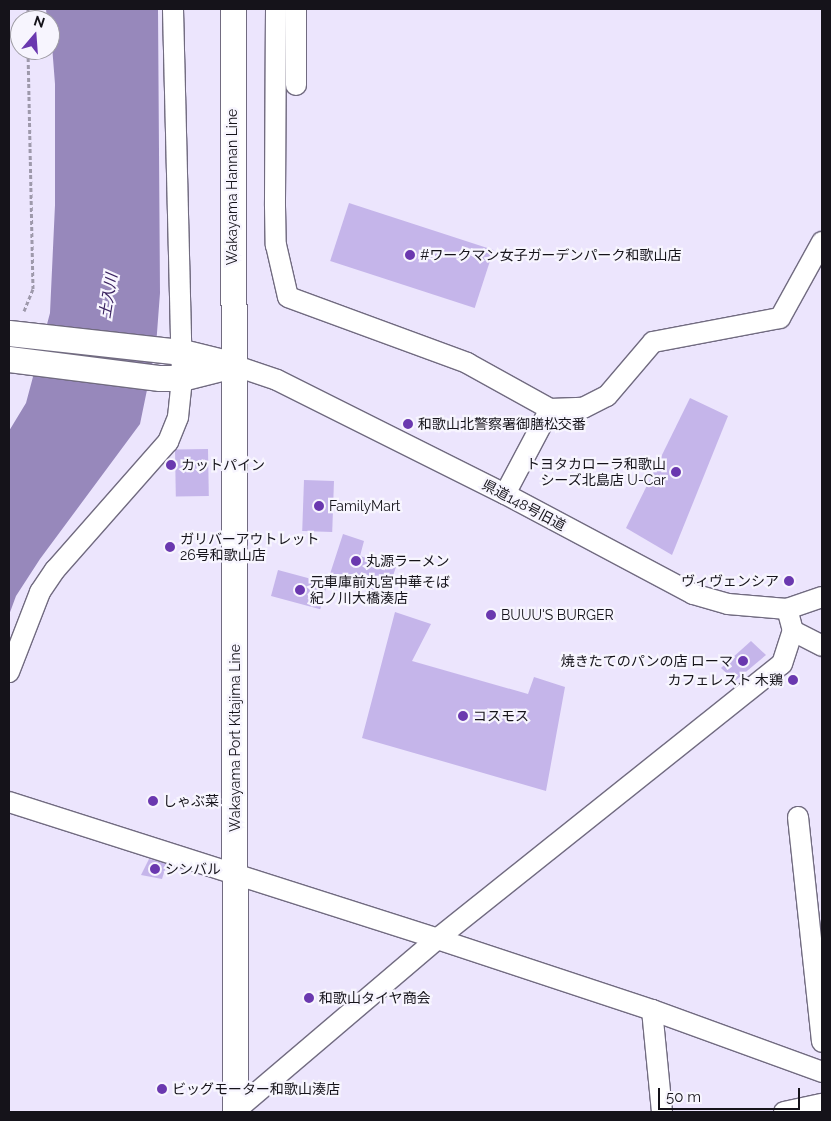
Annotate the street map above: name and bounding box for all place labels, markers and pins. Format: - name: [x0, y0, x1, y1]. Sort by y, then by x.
- place label: #ワークマン女子ガーデンパーク和歌山店: [420, 247, 682, 263]
- marker: #ワークマン女子ガーデンパーク和歌山店: [404, 249, 416, 261]
- place label: 和歌山北警察署御膳松交番: [418, 416, 586, 432]
- marker: 和歌山北警察署御膳松交番: [402, 418, 414, 430]
- place label: トヨタカローラ和歌山 シーズ北島店 U-Car: [526, 456, 666, 488]
- place label: カットパイン: [181, 457, 265, 473]
- marker: カットパイン: [165, 459, 177, 471]
- marker: トヨタカローラ和歌山 シーズ北島店 U-Car: [670, 466, 682, 478]
- place label: FamilyMart: [329, 498, 400, 514]
- marker: FamilyMart: [313, 500, 325, 512]
- place label: ガリバーアウトレット 26号和歌山店: [180, 531, 320, 564]
- marker: ガリバーアウトレット 26号和歌山店: [164, 541, 176, 553]
- place label: 丸源ラーメン: [366, 553, 450, 569]
- marker: 丸源ラーメン: [350, 555, 362, 567]
- place label: ヴィヴェンシア: [681, 573, 779, 589]
- place label: 元車庫前丸宮中華そば 紀ノ川大橋湊店: [310, 574, 450, 606]
- marker: ヴィヴェンシア: [783, 575, 795, 587]
- marker: 元車庫前丸宮中華そば 紀ノ川大橋湊店: [294, 584, 306, 596]
- place label: BUUU'S BURGER: [501, 607, 614, 623]
- marker: BUUU'S BURGER: [485, 609, 497, 621]
- place label: 焼きたてのパンの店 ローマ: [561, 653, 733, 669]
- marker: 焼きたてのパンの店 ローマ: [737, 655, 749, 667]
- place label: カフェレスト 木鶏: [667, 672, 783, 688]
- marker: カフェレスト 木鶏: [787, 674, 799, 686]
- place label: コスモス: [473, 708, 529, 724]
- marker: コスモス: [457, 710, 469, 722]
- place label: しゃぶ菜: [163, 793, 219, 809]
- marker: しゃぶ菜: [147, 795, 159, 807]
- place label: シンバル: [165, 861, 221, 877]
- marker: シンバル: [149, 863, 161, 875]
- place label: 和歌山タイヤ商会: [319, 990, 431, 1006]
- marker: 和歌山タイヤ商会: [303, 992, 315, 1004]
- place label: ビッグモーター和歌山湊店: [172, 1081, 340, 1097]
- marker: ビッグモーター和歌山湊店: [156, 1083, 168, 1095]

